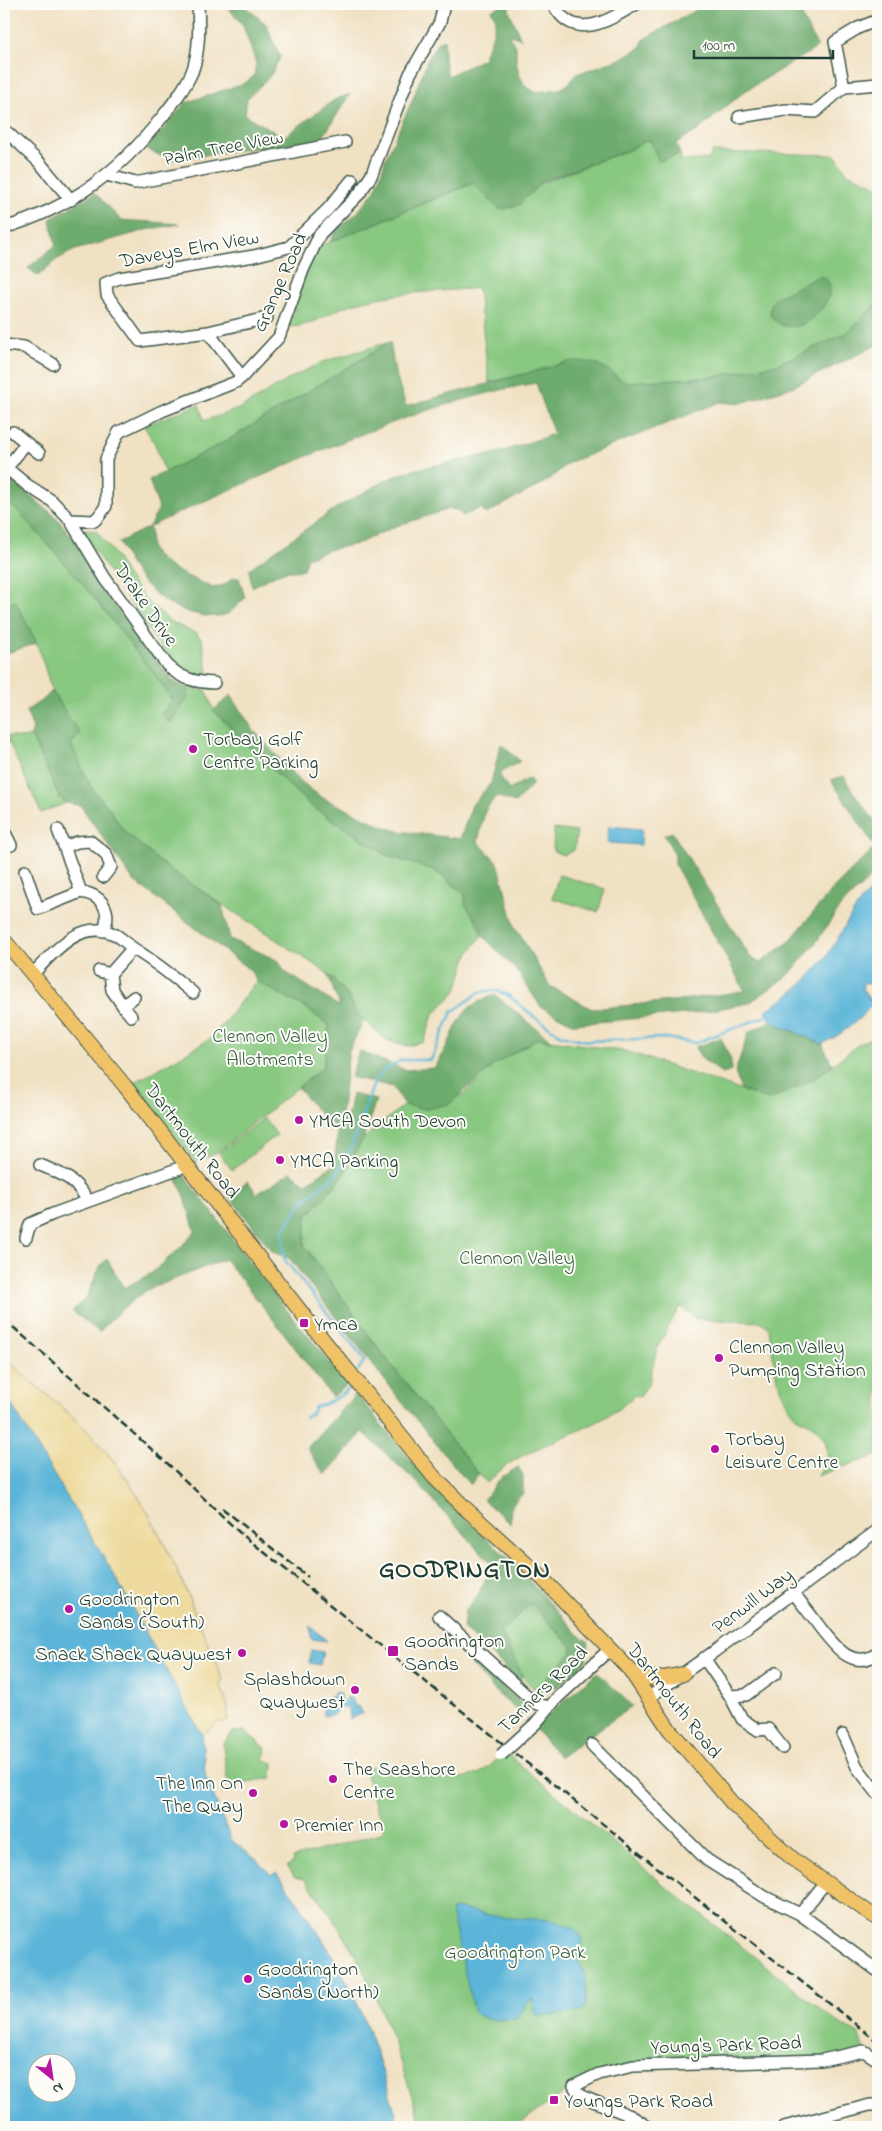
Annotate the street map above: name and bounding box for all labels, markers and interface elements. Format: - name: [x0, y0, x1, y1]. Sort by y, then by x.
- scale bar: [694, 28, 833, 60]
- text: 100 m: [702, 35, 735, 57]
- street label: Palm Tree View: [161, 124, 286, 175]
- street label: Daveys Elm View: [116, 224, 261, 277]
- street label: Grange Road: [247, 229, 317, 338]
- street label: Drake Drive: [105, 557, 184, 653]
- place label: Torbay Golf Centre Parking: [203, 726, 318, 779]
- marker: Torbay Golf Centre Parking: [187, 743, 199, 755]
- park label: Clennon Valley Allotments: [212, 1023, 328, 1075]
- street label: Dartmouth Road: [136, 1076, 246, 1206]
- place label: YMCA South Devon: [309, 1108, 466, 1137]
- marker: YMCA South Devon: [293, 1114, 305, 1126]
- place label: YMCA Parking: [290, 1148, 398, 1178]
- marker: YMCA Parking: [274, 1154, 286, 1166]
- park label: Clennon Valley: [459, 1245, 575, 1274]
- place label: Ymca: [314, 1311, 358, 1340]
- marker: Ymca: [298, 1317, 310, 1329]
- place label: Clennon Valley Pumping Station: [729, 1334, 866, 1387]
- marker: Clennon Valley Pumping Station: [713, 1352, 725, 1364]
- place label: Torbay Leisure Centre: [725, 1426, 838, 1478]
- marker: Torbay Leisure Centre: [709, 1443, 721, 1455]
- district label: GOODRINGTON: [379, 1553, 551, 1589]
- street label: Penwill Way: [707, 1562, 800, 1642]
- place label: Goodrington Sands (South): [79, 1586, 204, 1638]
- marker: Goodrington Sands (South): [63, 1603, 75, 1615]
- place label: Goodrington Sands: [404, 1628, 504, 1680]
- street label: Dartmouth Road: [618, 1636, 728, 1766]
- street label: Tanners Road: [492, 1640, 595, 1741]
- place label: Snack Shack Quaywest: [35, 1641, 232, 1670]
- marker: Goodrington Sands: [386, 1644, 400, 1658]
- marker: Snack Shack Quaywest: [236, 1647, 248, 1659]
- place label: Splashdown Quaywest: [243, 1666, 345, 1718]
- marker: Splashdown Quaywest: [349, 1684, 361, 1696]
- place label: The Seashore Centre: [343, 1756, 456, 1808]
- place label: The Inn On The Quay: [156, 1770, 243, 1822]
- marker: The Seashore Centre: [327, 1773, 339, 1785]
- marker: The Inn On The Quay: [247, 1787, 259, 1799]
- place label: Premier Inn: [294, 1812, 383, 1841]
- marker: Premier Inn: [278, 1818, 290, 1830]
- park label: Goodrington Park: [444, 1939, 586, 1969]
- place label: Goodrington Sands (North): [258, 1956, 379, 2008]
- marker: Goodrington Sands (North): [242, 1973, 254, 1985]
- street label: Young's Park Road: [650, 2029, 802, 2065]
- north arrow: [28, 2054, 78, 2104]
- text: N: [48, 2077, 67, 2099]
- place label: Youngs Park Road: [564, 2088, 713, 2118]
- marker: Youngs Park Road: [548, 2094, 560, 2106]

